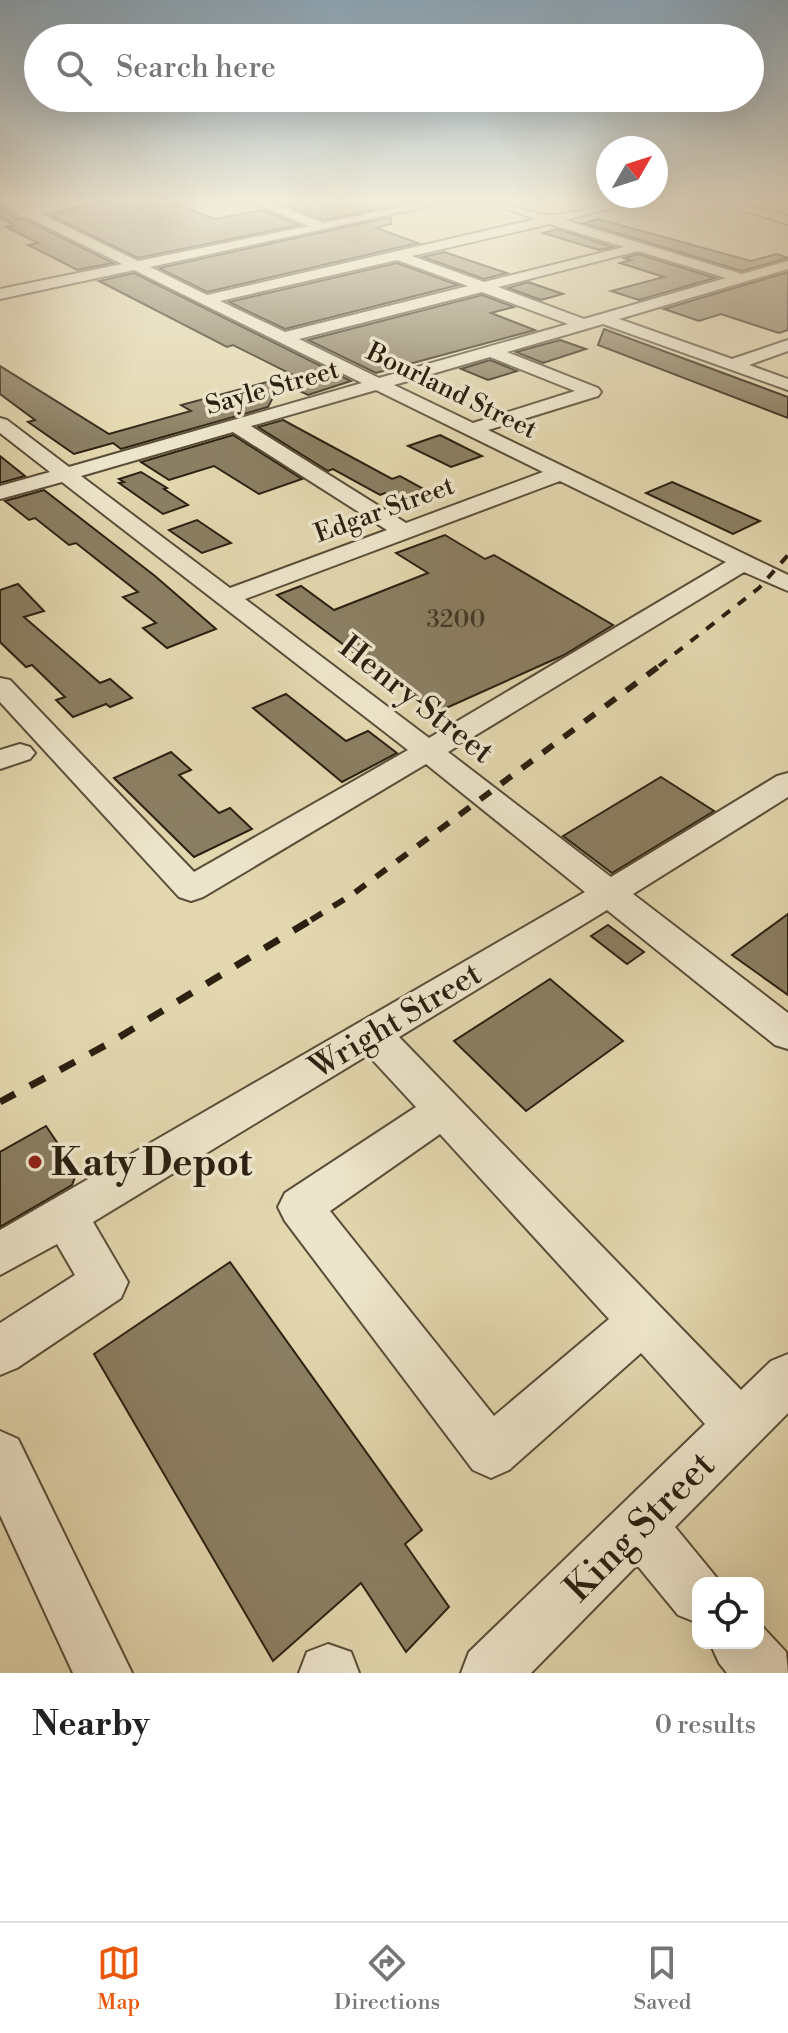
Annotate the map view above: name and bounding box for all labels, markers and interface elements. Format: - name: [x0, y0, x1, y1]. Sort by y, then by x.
- search box: [24, 24, 764, 112]
- icon: search: [52, 46, 96, 90]
- text: Search here: [116, 49, 276, 87]
- north arrow: [596, 136, 668, 208]
- street label: Bourland Street: [360, 335, 542, 446]
- street label: Sayle Street: [202, 354, 343, 422]
- street label: Edgar Street: [310, 470, 459, 550]
- house number: 3200: [427, 605, 485, 635]
- street label: Henry Street: [331, 627, 502, 772]
- street label: Wright Street: [302, 954, 489, 1088]
- place label: Katy Depot: [51, 1140, 253, 1187]
- marker: Katy Depot: [26, 1153, 44, 1171]
- street label: King Street: [555, 1442, 725, 1612]
- map controls: [692, 1577, 764, 1649]
- button: locate: [692, 1577, 764, 1649]
- text: Nearby: [32, 1704, 150, 1746]
- text: 0 results: [655, 1709, 756, 1741]
- tab: Map: [97, 1941, 141, 2016]
- tab: Directions: [334, 1941, 440, 2016]
- tab: Saved: [634, 1941, 691, 2016]

